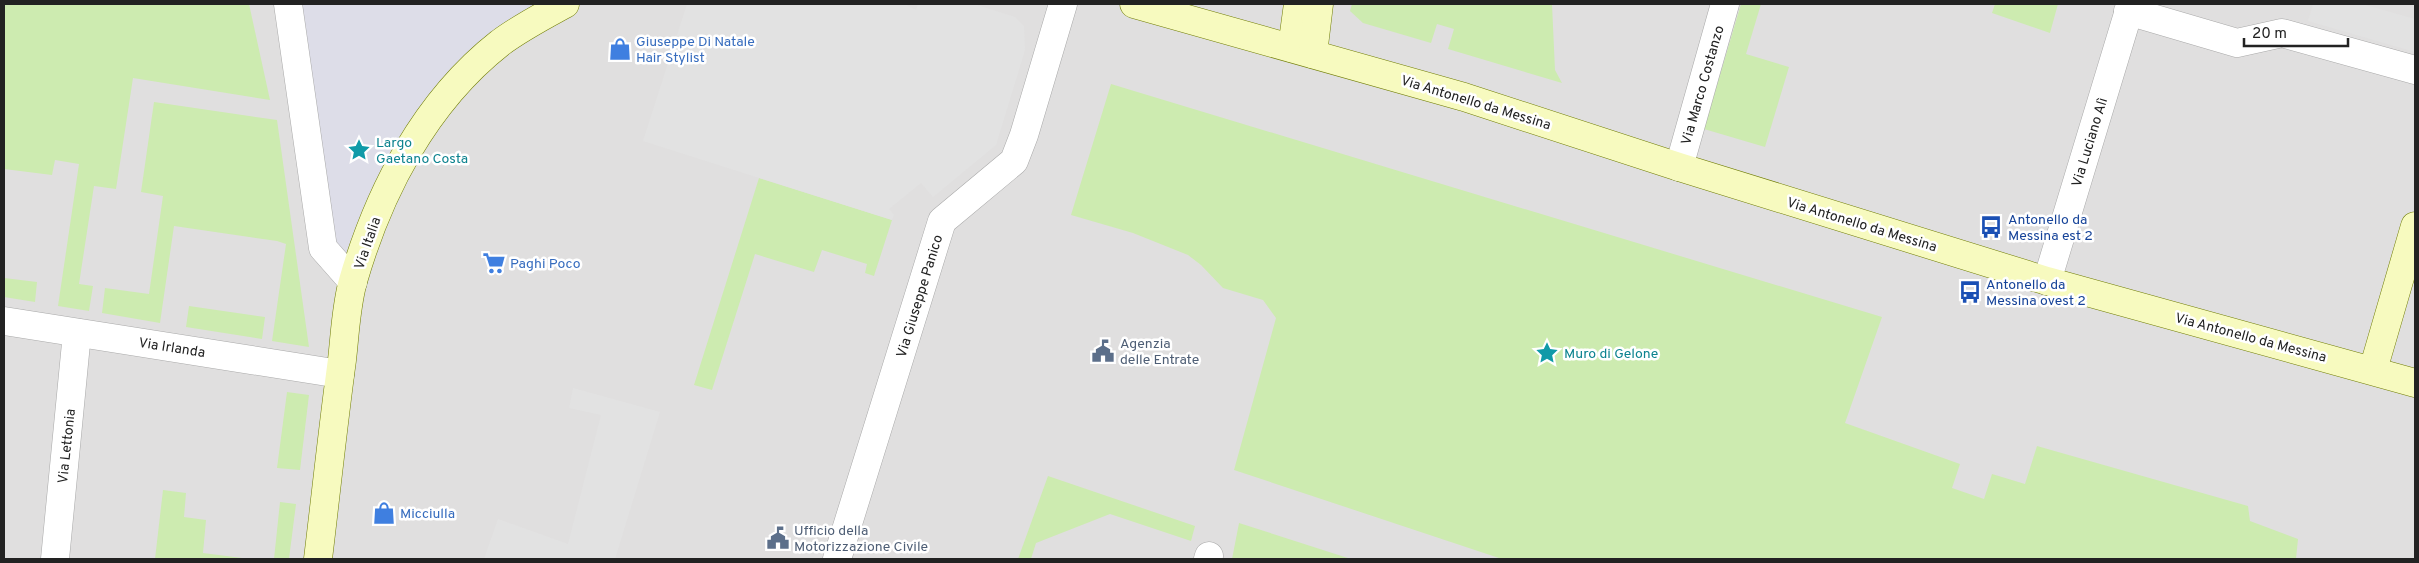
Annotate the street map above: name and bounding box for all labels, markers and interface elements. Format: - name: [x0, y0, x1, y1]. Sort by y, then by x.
- scale bar: [2244, 15, 2348, 47]
- street label: Via Marco Costanzo: [1678, 23, 1729, 147]
- text: 20 m: [2252, 25, 2287, 44]
- place label: Giuseppe Di Natale Hair Stylist: [636, 34, 755, 67]
- shop icon: Giuseppe Di Natale Hair Stylist: [607, 36, 633, 62]
- street label: Via Antonello da Messina: [1398, 72, 1553, 134]
- street label: Via Luciano Alì: [2069, 96, 2112, 189]
- place label: Largo Gaetano Costa: [376, 135, 468, 168]
- place icon: Largo Gaetano Costa: [346, 137, 372, 163]
- street label: Via Antonello da Messina: [1784, 194, 1939, 256]
- place label: Antonello da Messina est 2: [2008, 212, 2093, 245]
- bus stop icon: Antonello da Messina est 2: [1978, 214, 2004, 240]
- street label: Via Italia: [352, 215, 385, 272]
- street label: Via Giuseppe Panico: [894, 233, 947, 360]
- supermarket icon: Paghi Poco: [481, 250, 507, 276]
- place label: Paghi Poco: [510, 256, 581, 273]
- place label: Antonello da Messina ovest 2: [1986, 277, 2086, 310]
- bus stop icon: Antonello da Messina ovest 2: [1957, 279, 1983, 305]
- street label: Via Antonello da Messina: [2173, 310, 2328, 367]
- street label: Via Irlanda: [137, 335, 206, 362]
- place label: Agenzia delle Entrate: [1120, 336, 1199, 369]
- public building icon: Agenzia delle Entrate: [1090, 338, 1116, 364]
- place icon: Muro di Gelone: [1534, 340, 1560, 366]
- place label: Muro di Gelone: [1564, 346, 1658, 363]
- street label: Via Lettonia: [55, 408, 80, 485]
- shop icon: Micciulla: [371, 500, 397, 526]
- place label: Micciulla: [400, 506, 455, 523]
- place label: Ufficio della Motorizzazione Civile: [794, 523, 928, 556]
- public building icon: Ufficio della Motorizzazione Civile: [765, 525, 791, 551]

